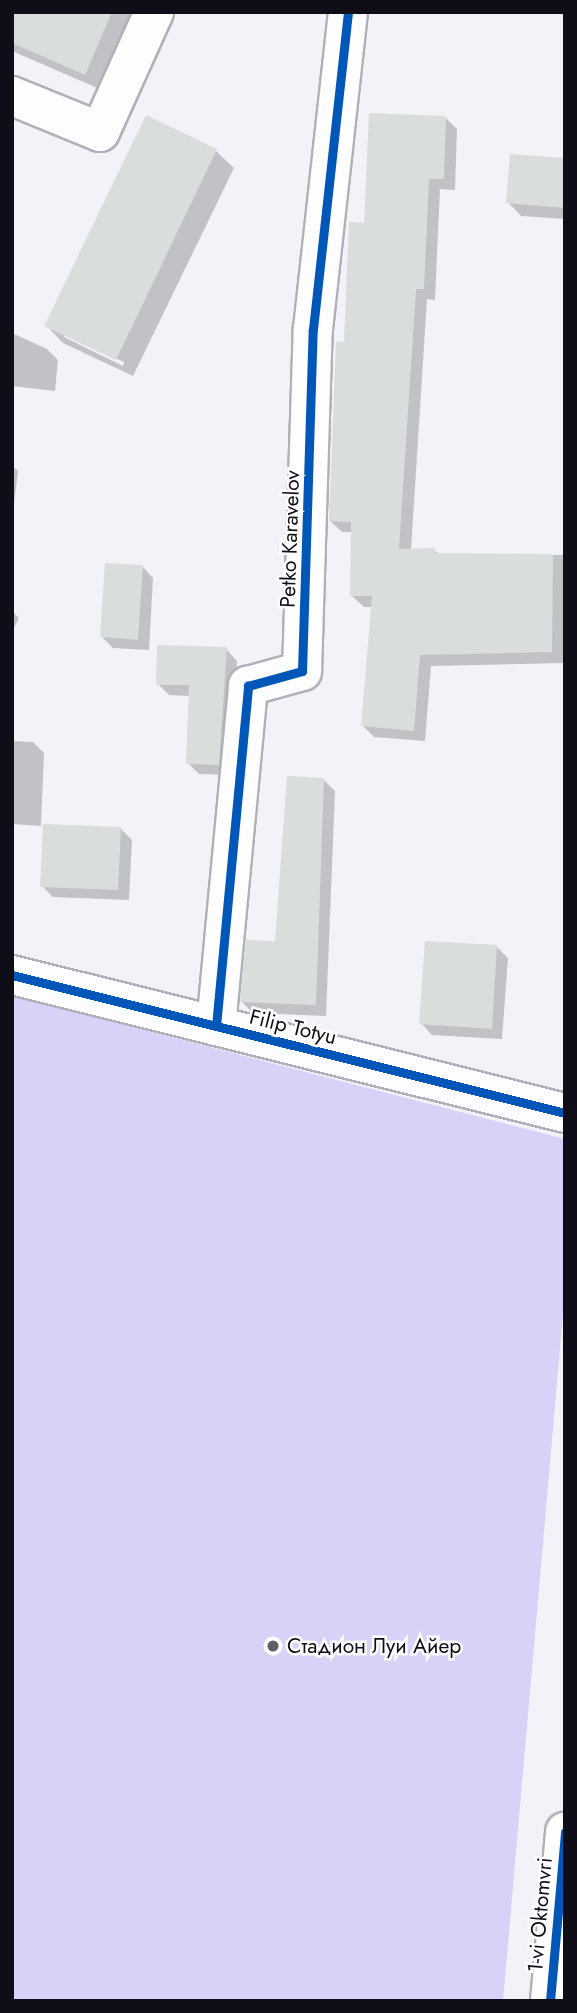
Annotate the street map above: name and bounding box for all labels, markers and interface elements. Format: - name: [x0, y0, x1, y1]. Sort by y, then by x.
- street label: Petko Karavelov: [275, 470, 305, 608]
- street label: Filip Totyu: [247, 1004, 339, 1050]
- place label: Стадион Луи Айер: [287, 1633, 461, 1659]
- marker: Стадион Луи Айер: [265, 1638, 281, 1654]
- street label: 1-vi Oktomvri: [522, 1856, 558, 1974]

